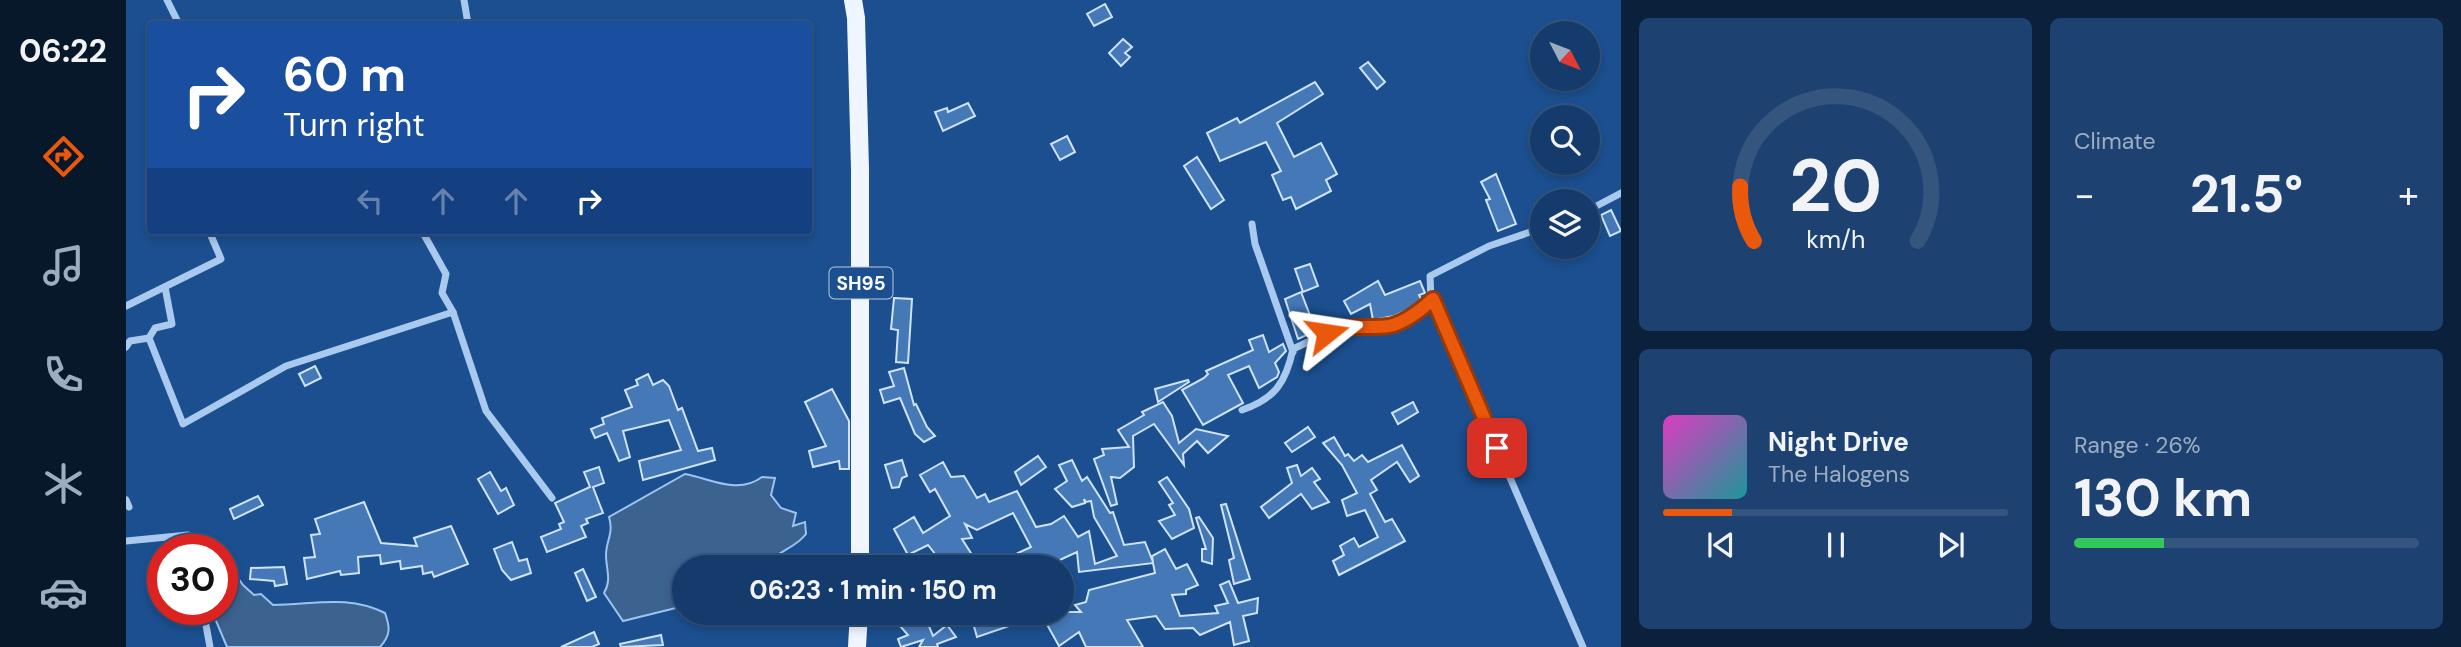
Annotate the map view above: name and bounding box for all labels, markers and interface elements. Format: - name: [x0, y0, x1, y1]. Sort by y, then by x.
- north arrow: [1530, 21, 1600, 91]
- map controls: [1530, 21, 1600, 259]
- text: 06:22: [19, 30, 107, 72]
- text: 60 m: [283, 42, 406, 106]
- icon: right: [168, 49, 259, 140]
- text: Turn right: [283, 104, 425, 146]
- button: search: [1530, 105, 1600, 175]
- text: Climate: [2074, 126, 2156, 156]
- icon: directions: [39, 132, 88, 181]
- text: 20: [1789, 139, 1882, 234]
- text: 21.5°: [2190, 160, 2303, 228]
- text: −: [2074, 170, 2095, 220]
- text: +: [2398, 170, 2419, 220]
- icon: left: [351, 182, 389, 220]
- icon: ahead: [424, 182, 462, 220]
- icon: ahead: [497, 182, 535, 220]
- icon: right: [570, 182, 608, 220]
- button: layers: [1530, 189, 1600, 259]
- text: km/h: [1806, 222, 1865, 255]
- icon: music: [39, 241, 88, 290]
- road number: SH95: [830, 268, 892, 298]
- position arrow: [1290, 296, 1364, 370]
- icon: phone: [39, 350, 88, 399]
- pin: [1467, 418, 1527, 478]
- text: Night Drive: [1768, 425, 1909, 459]
- icon: arrive: [1478, 429, 1516, 467]
- text: Range · 26%: [2074, 430, 2201, 460]
- icon: climate: [39, 459, 88, 508]
- text: The Halogens: [1768, 459, 1910, 489]
- text: 130 km: [2074, 464, 2252, 532]
- icon: previous: [1702, 526, 1740, 564]
- icon: pause: [1817, 526, 1855, 564]
- icon: next: [1932, 526, 1970, 564]
- speed limit sign: 30: [147, 534, 238, 625]
- icon: car: [39, 568, 88, 617]
- text: 06:23 · 1 min · 150 m: [749, 573, 997, 607]

